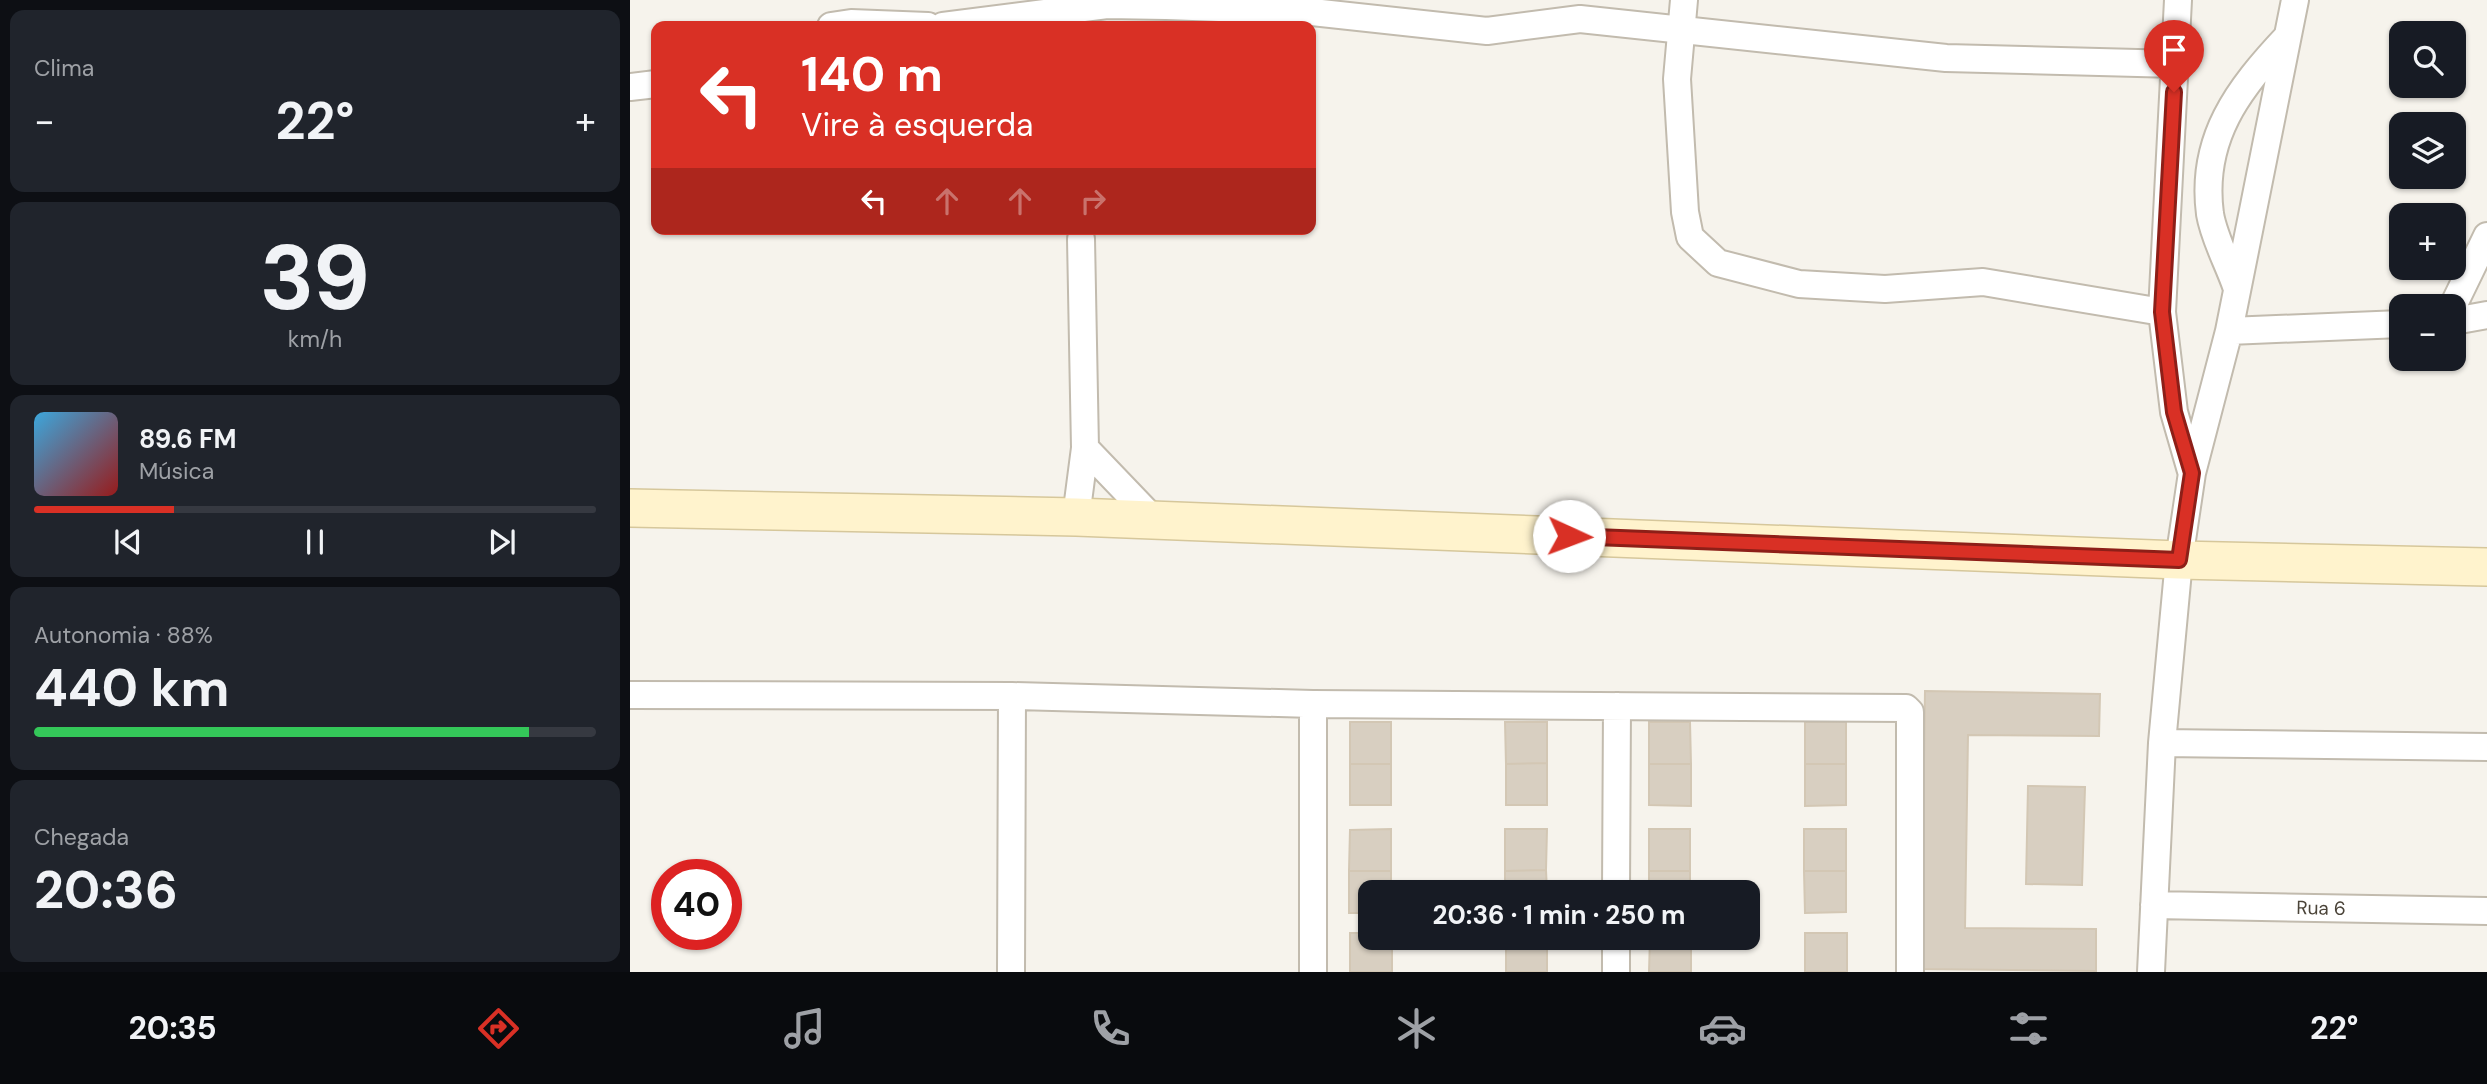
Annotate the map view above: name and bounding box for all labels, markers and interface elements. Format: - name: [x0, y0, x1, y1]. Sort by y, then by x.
- pin: [2144, 20, 2204, 92]
- map controls: [2389, 21, 2466, 371]
- button: search: [2389, 21, 2466, 98]
- icon: arrive: [2155, 31, 2193, 69]
- text: 140 m: [801, 42, 943, 106]
- icon: left: [686, 49, 777, 140]
- text: Clima: [34, 53, 94, 83]
- text: 22°: [276, 87, 354, 155]
- text: −: [34, 96, 55, 146]
- text: +: [575, 96, 596, 146]
- text: Vire à esquerda: [801, 104, 1033, 146]
- button: layers: [2389, 112, 2466, 189]
- icon: left: [855, 182, 893, 220]
- icon: ahead: [928, 182, 966, 220]
- icon: ahead: [1001, 182, 1039, 220]
- icon: right: [1074, 182, 1112, 220]
- button: +: [2389, 203, 2466, 280]
- text: 39: [260, 219, 370, 337]
- button: −: [2389, 294, 2466, 371]
- text: km/h: [288, 324, 342, 354]
- text: 89.6 FM: [139, 422, 236, 456]
- text: Música: [139, 456, 214, 486]
- position arrow: [1532, 499, 1606, 573]
- icon: previous: [109, 523, 147, 561]
- icon: pause: [296, 523, 334, 561]
- icon: next: [483, 523, 521, 561]
- text: Autonomia · 88%: [34, 620, 213, 650]
- text: 440 km: [34, 654, 229, 722]
- text: Chegada: [34, 822, 129, 852]
- text: 20:36: [34, 856, 178, 924]
- speed limit sign: 40: [651, 859, 742, 950]
- street label: Rua 6: [2296, 895, 2346, 921]
- text: 20:36 · 1 min · 250 m: [1433, 898, 1685, 932]
- icon: directions: [474, 1004, 523, 1053]
- icon: music: [780, 1004, 829, 1053]
- icon: phone: [1086, 1004, 1135, 1053]
- icon: climate: [1392, 1004, 1441, 1053]
- icon: car: [1698, 1004, 1747, 1053]
- icon: filters: [2004, 1004, 2053, 1053]
- text: 20:35: [129, 1007, 217, 1049]
- text: 22°: [2310, 1007, 2358, 1049]

